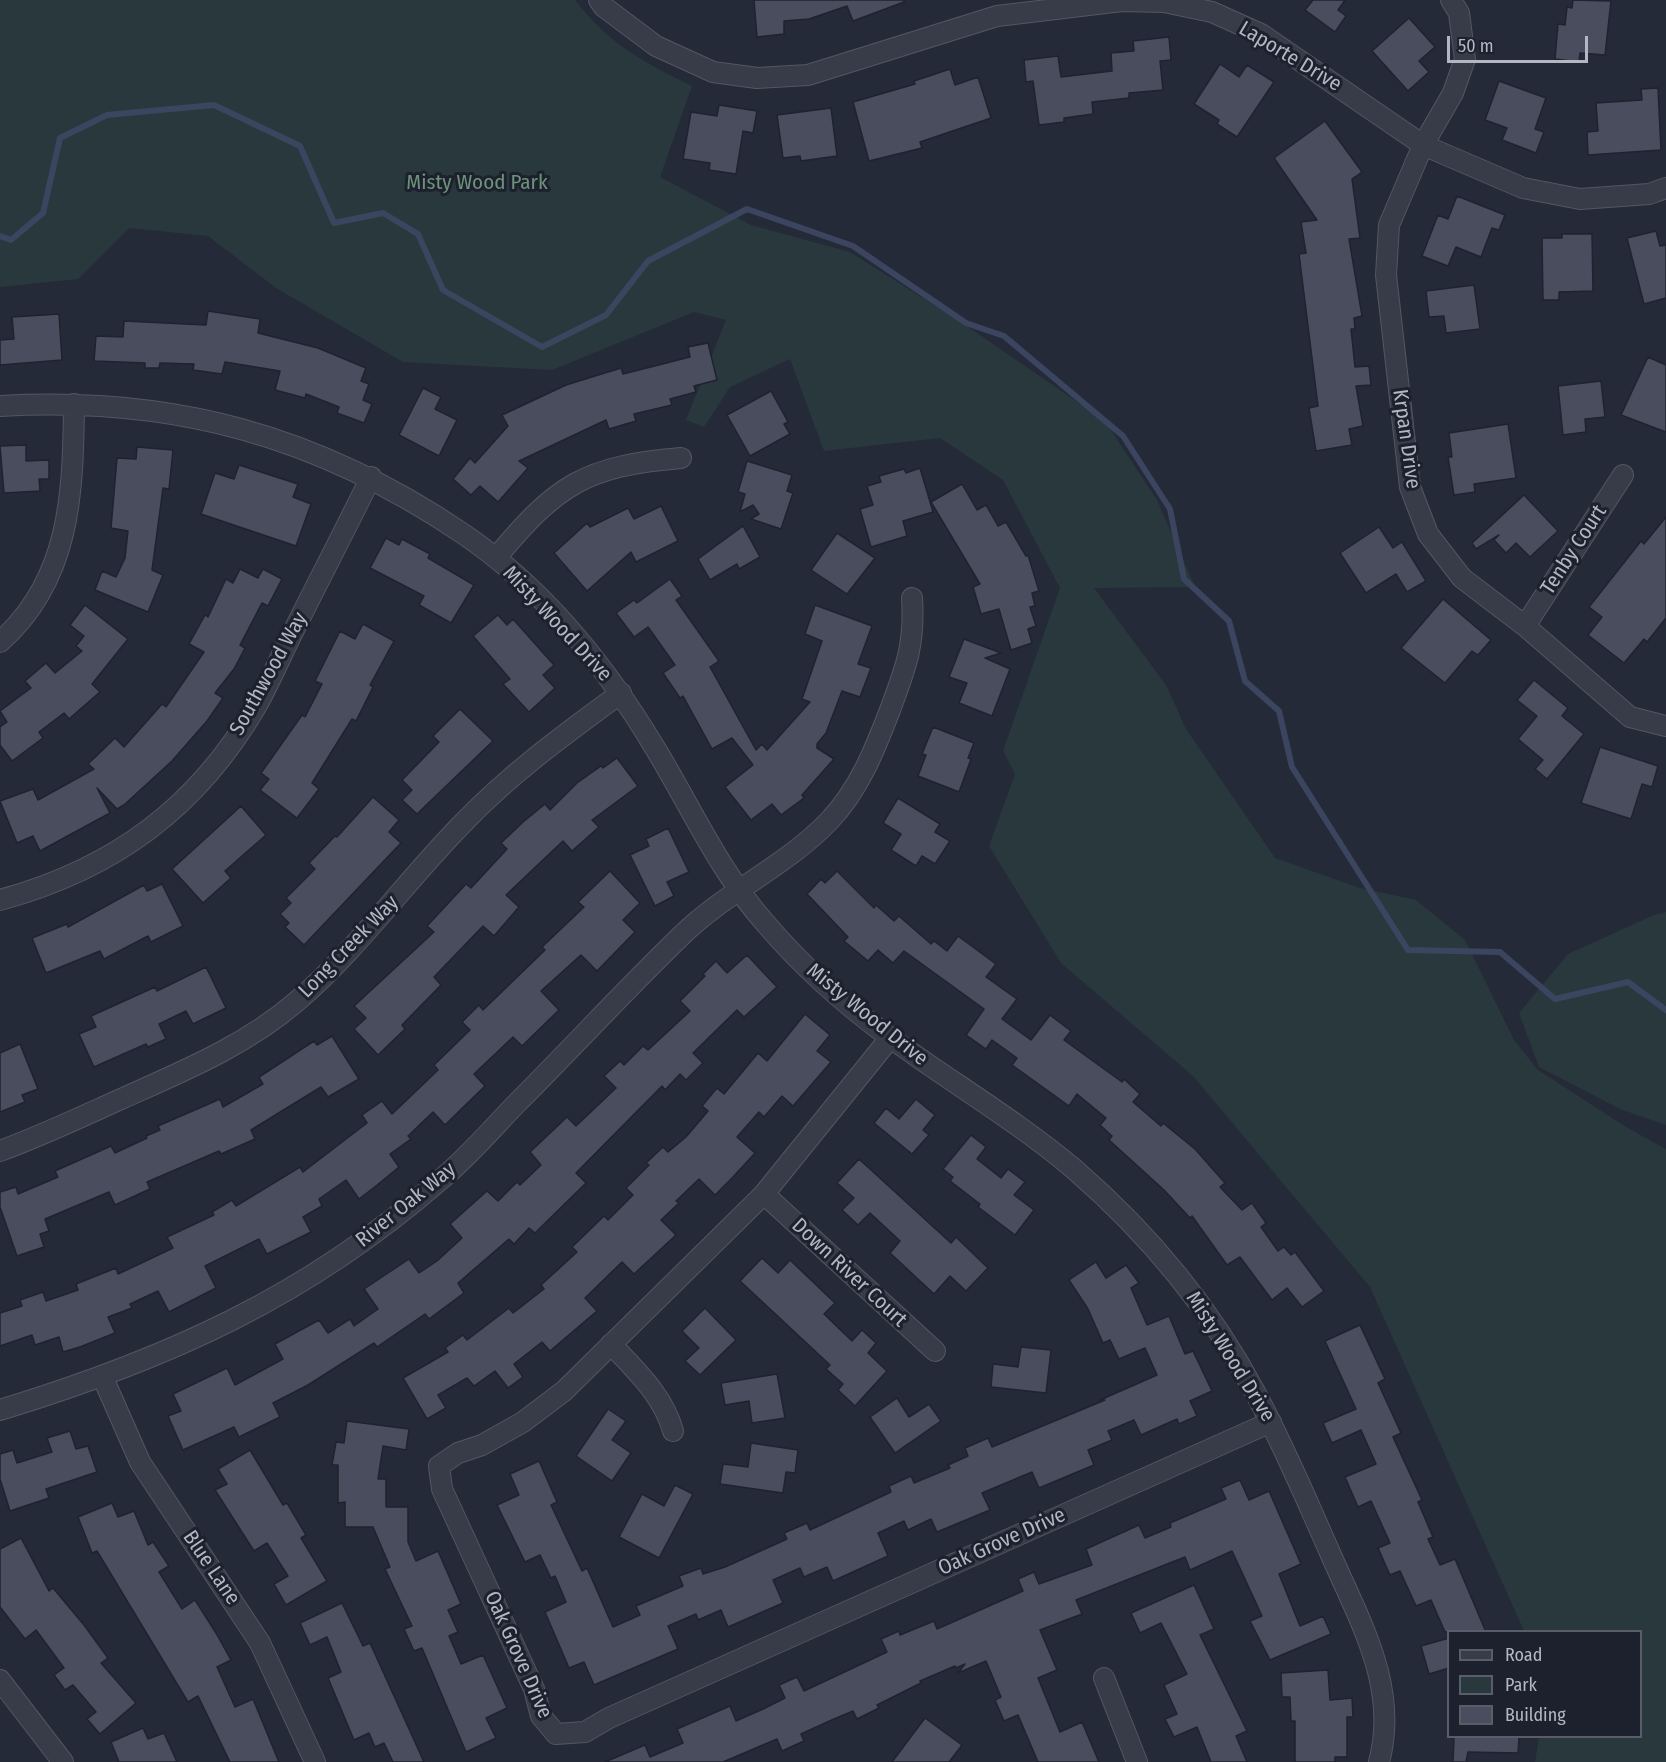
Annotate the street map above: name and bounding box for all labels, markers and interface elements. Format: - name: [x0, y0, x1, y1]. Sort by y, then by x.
- street label: Laporte Drive: [1234, 17, 1346, 97]
- scale bar: [1450, 24, 1591, 62]
- text: 50 m: [1458, 35, 1494, 57]
- park label: Misty Wood Park: [406, 170, 548, 196]
- street label: Krpan Drive: [1387, 388, 1425, 490]
- street label: Tenby Court: [1536, 500, 1612, 600]
- street label: Misty Wood Drive: [497, 561, 617, 687]
- street label: Southwood Way: [225, 608, 313, 740]
- street label: Long Creek Way: [294, 890, 404, 1004]
- street label: Misty Wood Drive: [801, 958, 933, 1072]
- street label: River Oak Way: [351, 1157, 461, 1253]
- street label: Down River Court: [786, 1213, 912, 1333]
- street label: Misty Wood Drive: [1180, 1287, 1280, 1427]
- street label: Oak Grove Drive: [934, 1503, 1070, 1581]
- street label: Blue Lane: [177, 1526, 245, 1610]
- street label: Oak Grove Drive: [479, 1587, 557, 1723]
- legend: [1447, 1630, 1642, 1738]
- text: Road: [1505, 1644, 1542, 1666]
- text: Park: [1505, 1674, 1537, 1696]
- text: Building: [1505, 1704, 1566, 1726]

